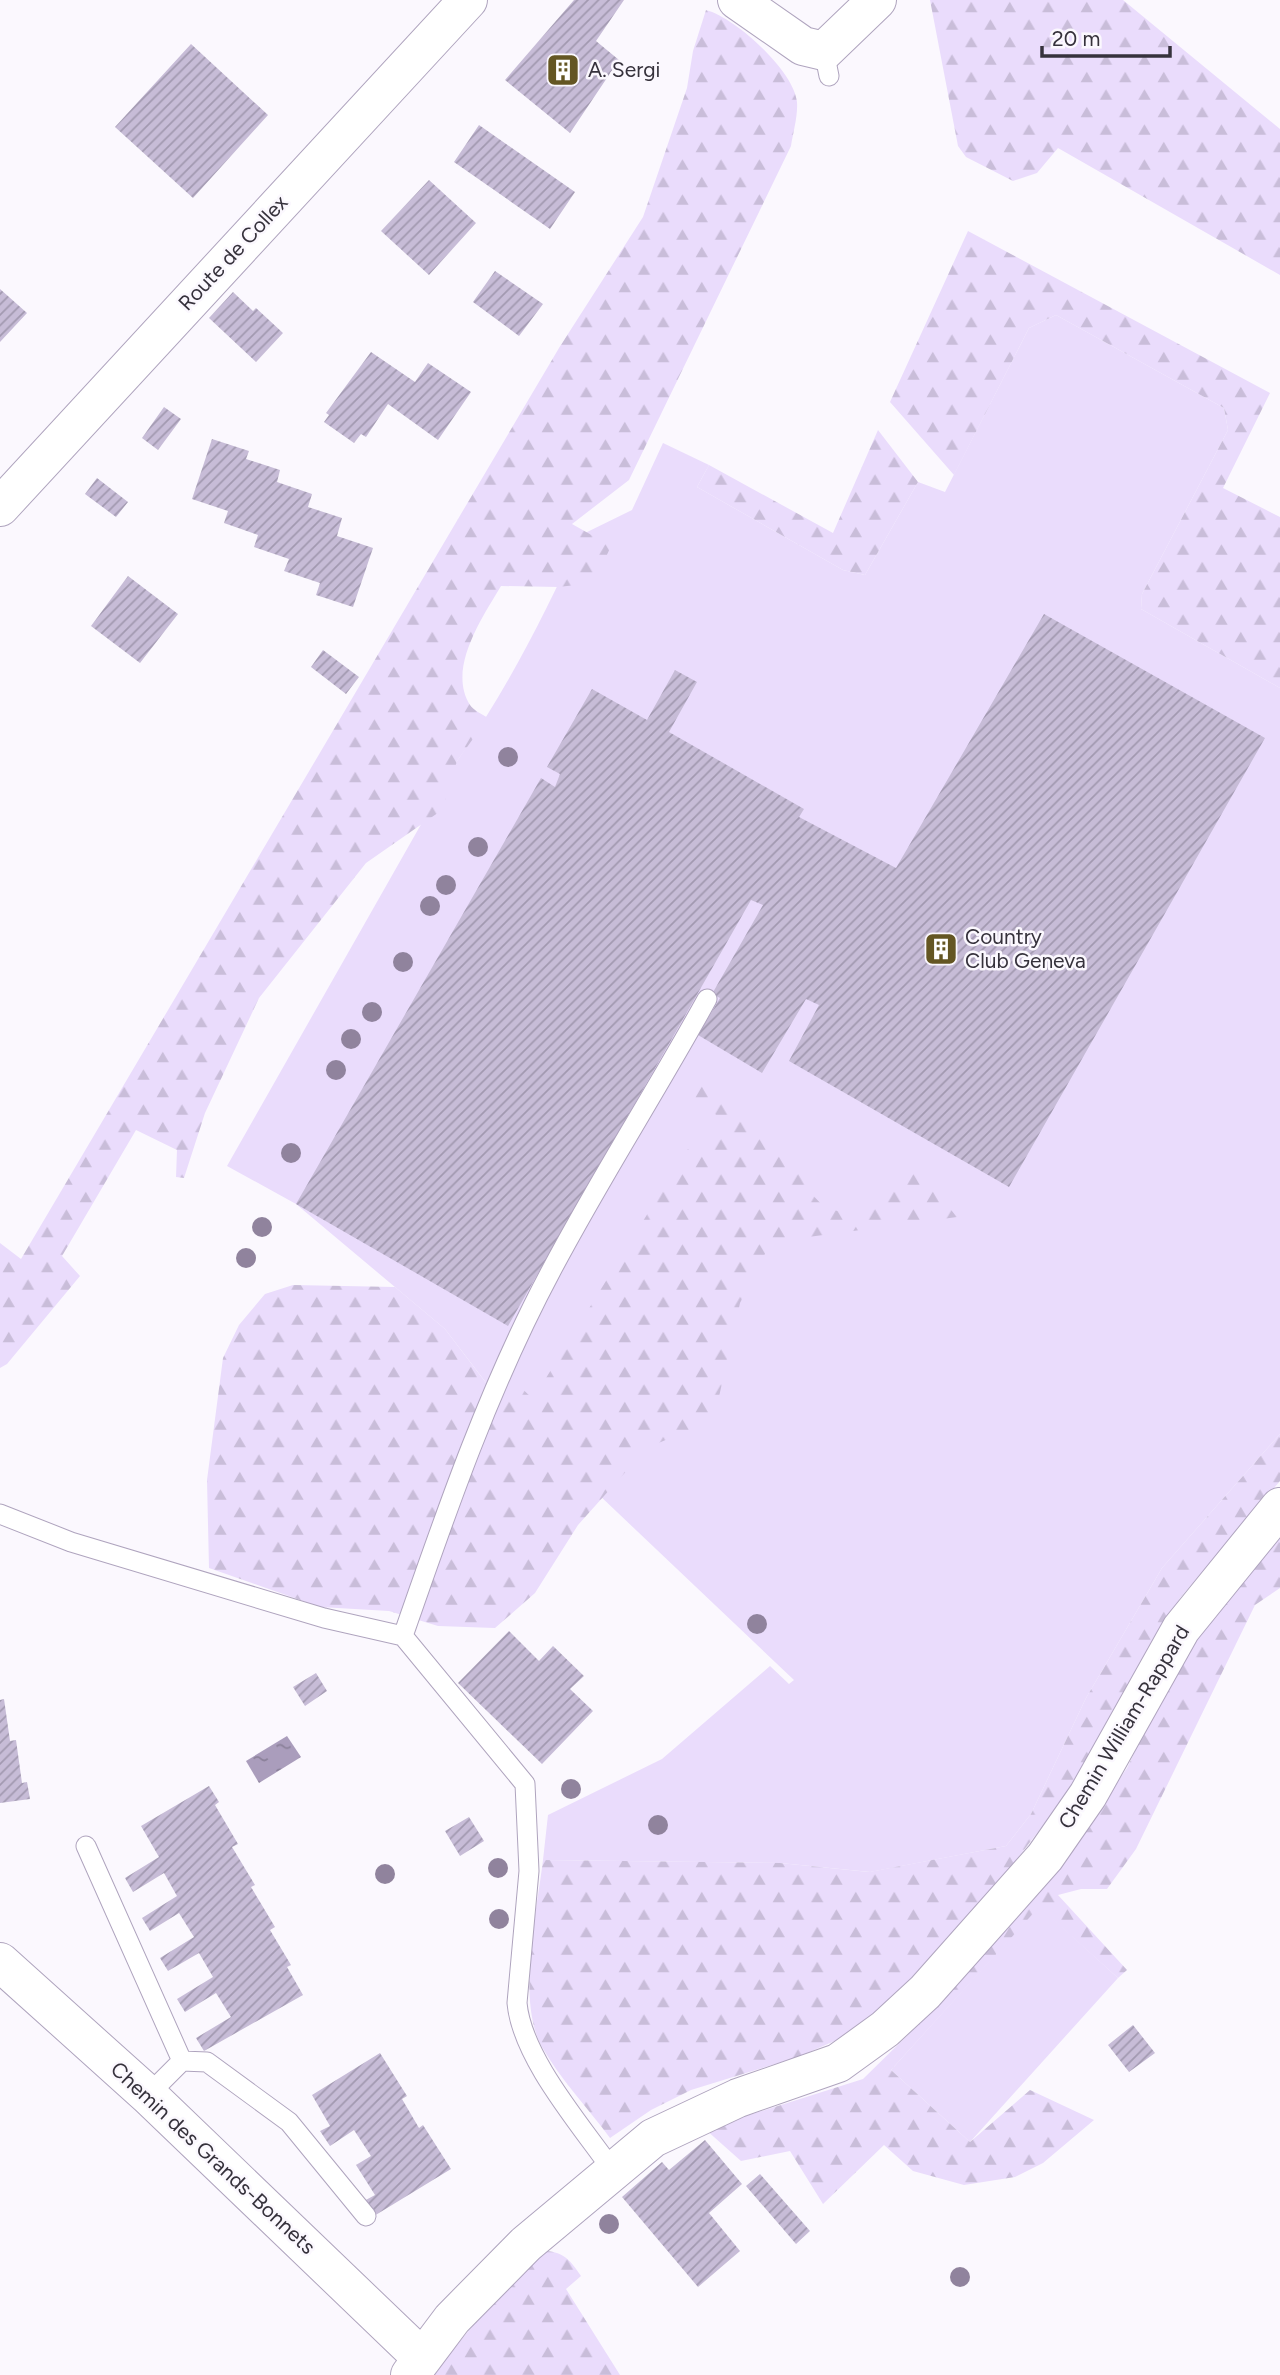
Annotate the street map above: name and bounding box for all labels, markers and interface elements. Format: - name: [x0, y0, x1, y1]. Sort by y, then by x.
- scale bar: [1042, 14, 1170, 58]
- text: 20 m: [1052, 26, 1100, 51]
- building icon: A. Sergi: [544, 51, 582, 89]
- place label: A. Sergi: [588, 57, 660, 82]
- street label: Route de Collex: [173, 190, 292, 315]
- place label: Country Club Geneva: [965, 924, 1086, 973]
- building icon: Country Club Geneva: [922, 930, 960, 968]
- street label: Chemin William-Rappard: [1053, 1620, 1194, 1833]
- street label: Chemin des Grands-Bonnets: [106, 2056, 321, 2259]

